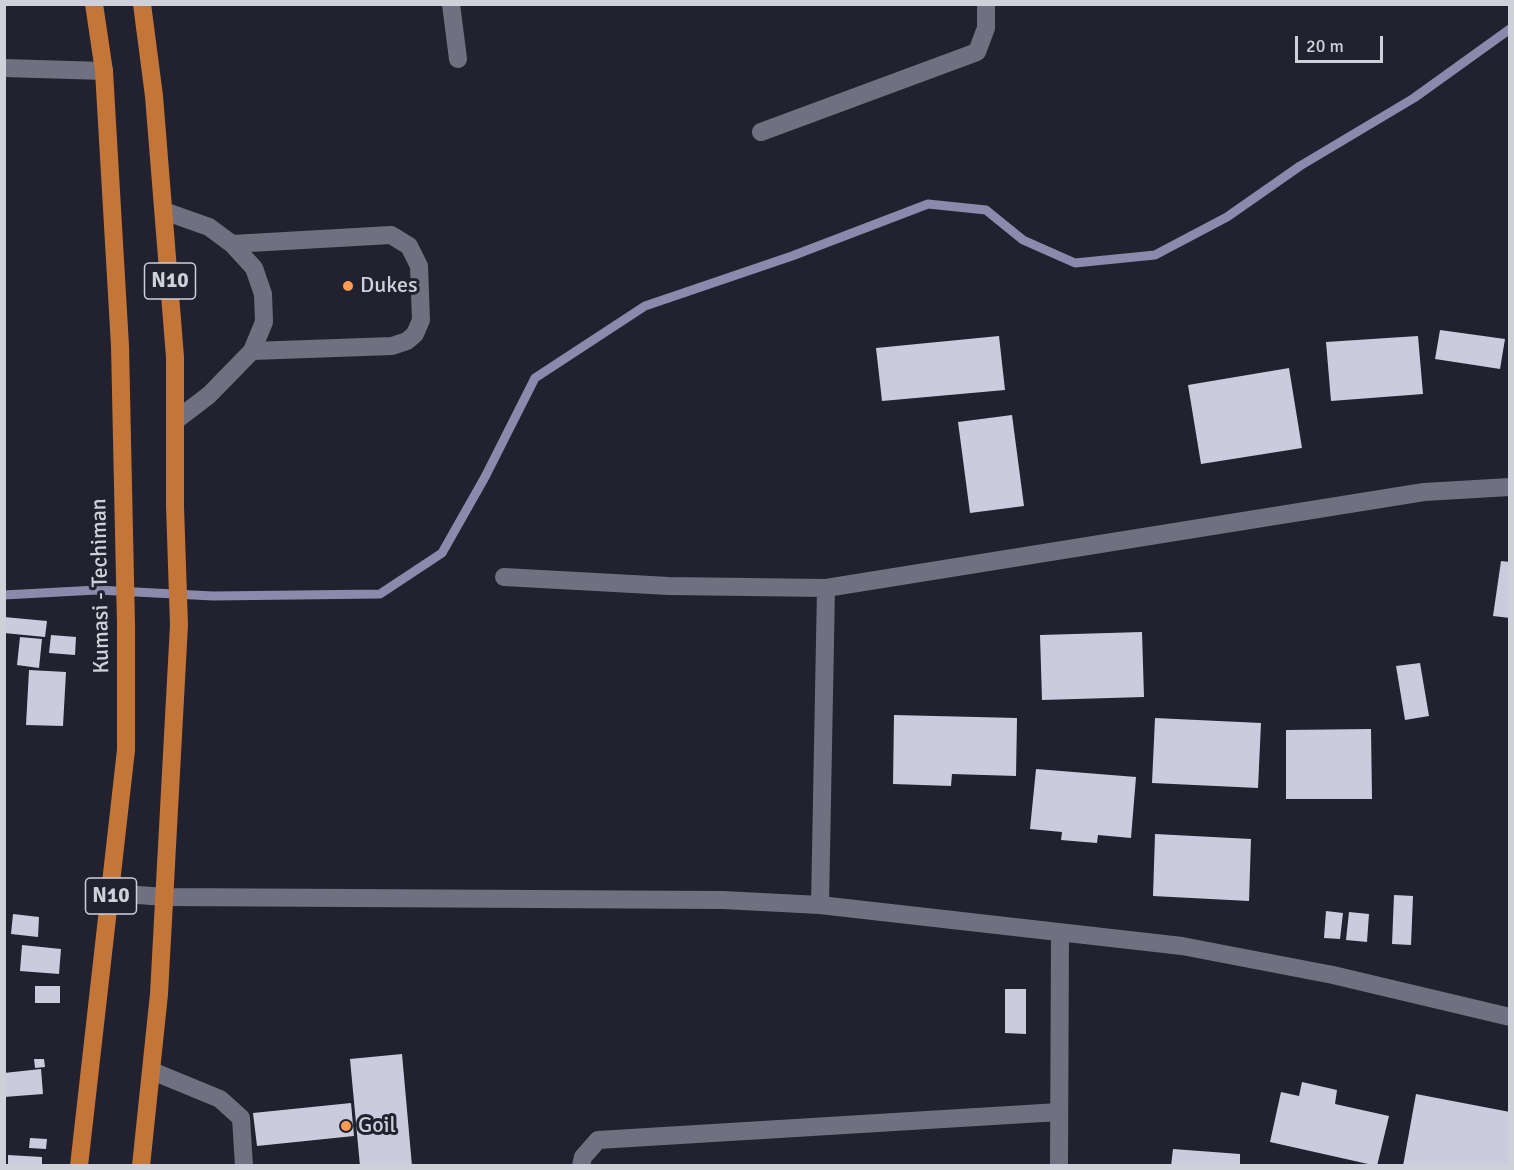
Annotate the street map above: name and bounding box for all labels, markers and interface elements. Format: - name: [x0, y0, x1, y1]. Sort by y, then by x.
- scale bar: [1298, 24, 1386, 62]
- text: 20 m: [1306, 35, 1344, 57]
- road number: N10: [144, 263, 195, 299]
- place label: Dukes: [360, 273, 418, 299]
- marker: Dukes: [341, 279, 355, 293]
- street label: Kumasi - Techiman: [86, 498, 116, 674]
- road number: N10: [86, 878, 136, 914]
- place label: Goil: [358, 1113, 396, 1139]
- marker: Goil: [339, 1119, 353, 1133]

